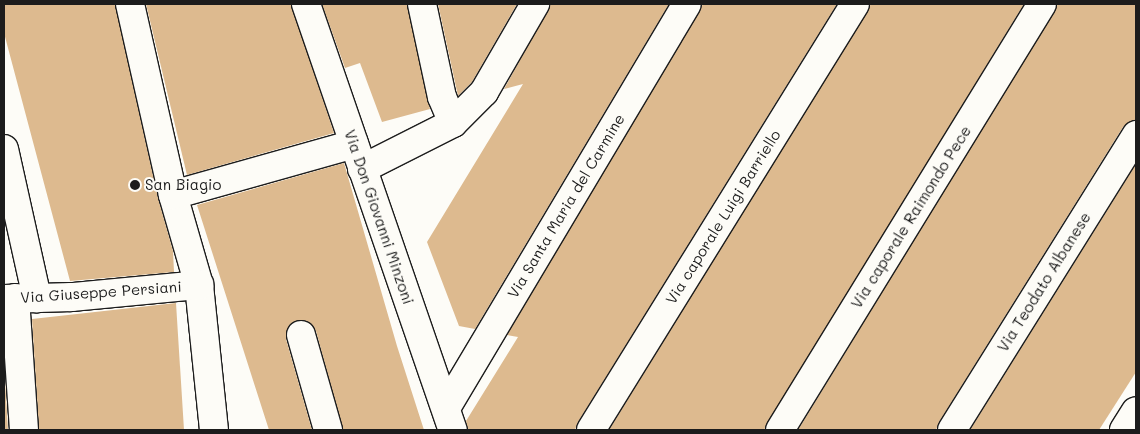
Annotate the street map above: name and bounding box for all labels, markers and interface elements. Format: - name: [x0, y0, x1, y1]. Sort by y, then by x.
- street label: Via Santa Maria del Carmine: [504, 111, 628, 301]
- street label: Via caporale Raimondo Pece: [847, 122, 975, 312]
- street label: Via caporale Luigi Barriello: [662, 126, 784, 308]
- street label: Via Don Giovanni Minzoni: [341, 127, 417, 307]
- place label: San Biagio: [145, 176, 221, 194]
- marker: San Biagio: [129, 179, 141, 191]
- street label: Via Teodato Albanese: [994, 209, 1094, 355]
- street label: Via Giuseppe Persiani: [20, 277, 182, 307]

